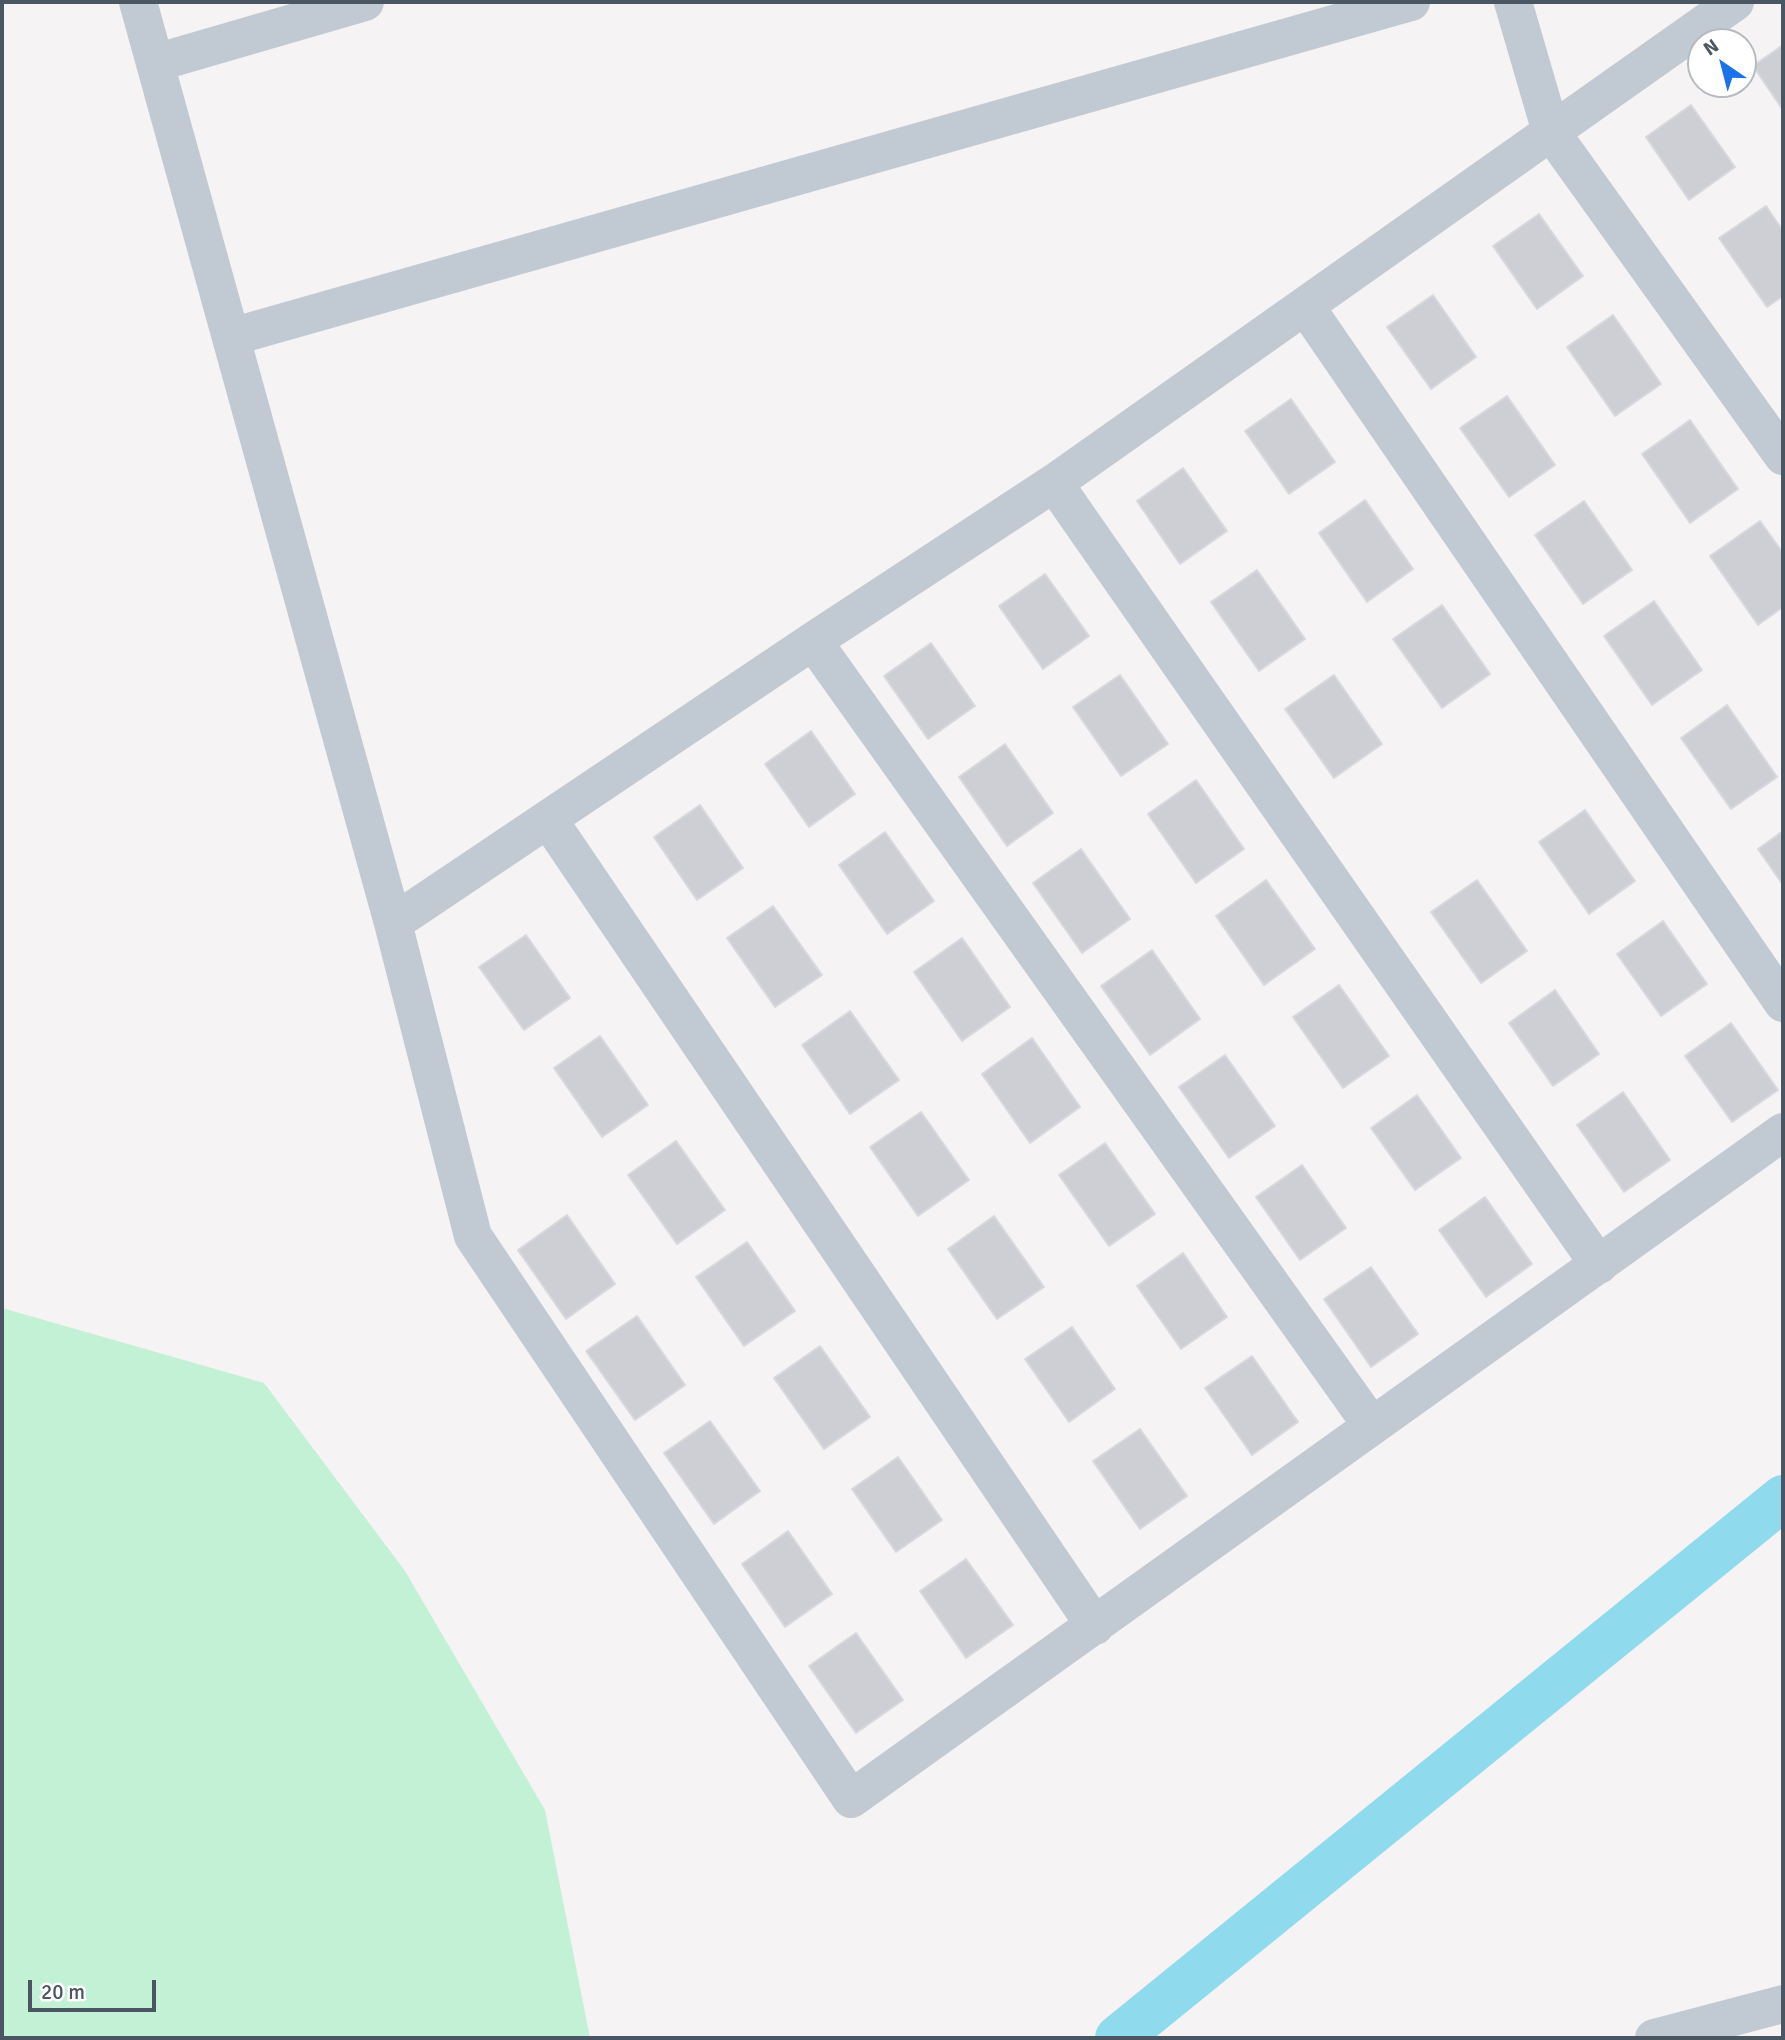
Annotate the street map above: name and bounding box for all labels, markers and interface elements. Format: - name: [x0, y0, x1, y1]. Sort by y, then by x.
- north arrow: [1687, 28, 1757, 98]
- text: N: [1699, 34, 1723, 61]
- scale bar: [32, 1966, 159, 2010]
- text: 20 m: [41, 1979, 85, 2005]

